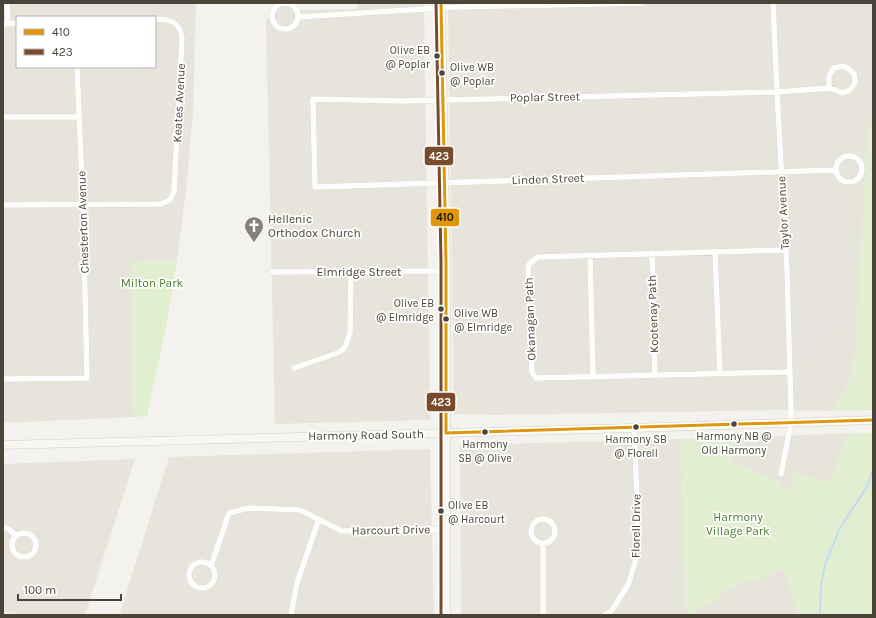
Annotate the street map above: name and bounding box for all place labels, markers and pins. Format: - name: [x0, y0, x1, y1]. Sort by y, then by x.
- place label: Olive EB @ Poplar: [385, 44, 430, 71]
- marker: Olive EB @ Poplar: [432, 51, 442, 61]
- place label: Olive WB @ Poplar: [450, 61, 495, 88]
- marker: Olive WB @ Poplar: [437, 68, 447, 78]
- place label: Hellenic Orthodox Church: [268, 212, 361, 240]
- church icon: Hellenic Orthodox Church: [243, 215, 265, 243]
- place label: Olive EB @ Elmridge: [376, 297, 434, 324]
- marker: Olive EB @ Elmridge: [436, 304, 446, 314]
- place label: Olive WB @ Elmridge: [454, 307, 512, 334]
- marker: Olive WB @ Elmridge: [441, 314, 451, 324]
- marker: Harmony NB @ Old Harmony: [729, 419, 739, 429]
- marker: Harmony SB @ Florell: [631, 422, 641, 432]
- marker: Harmony SB @ Olive: [480, 427, 490, 437]
- place label: Harmony NB @ Old Harmony: [696, 430, 772, 457]
- place label: Harmony SB @ Florell: [605, 433, 667, 460]
- place label: Harmony SB @ Olive: [458, 438, 512, 465]
- place label: Olive EB @ Harcourt: [448, 499, 505, 526]
- marker: Olive EB @ Harcourt: [436, 506, 446, 516]

